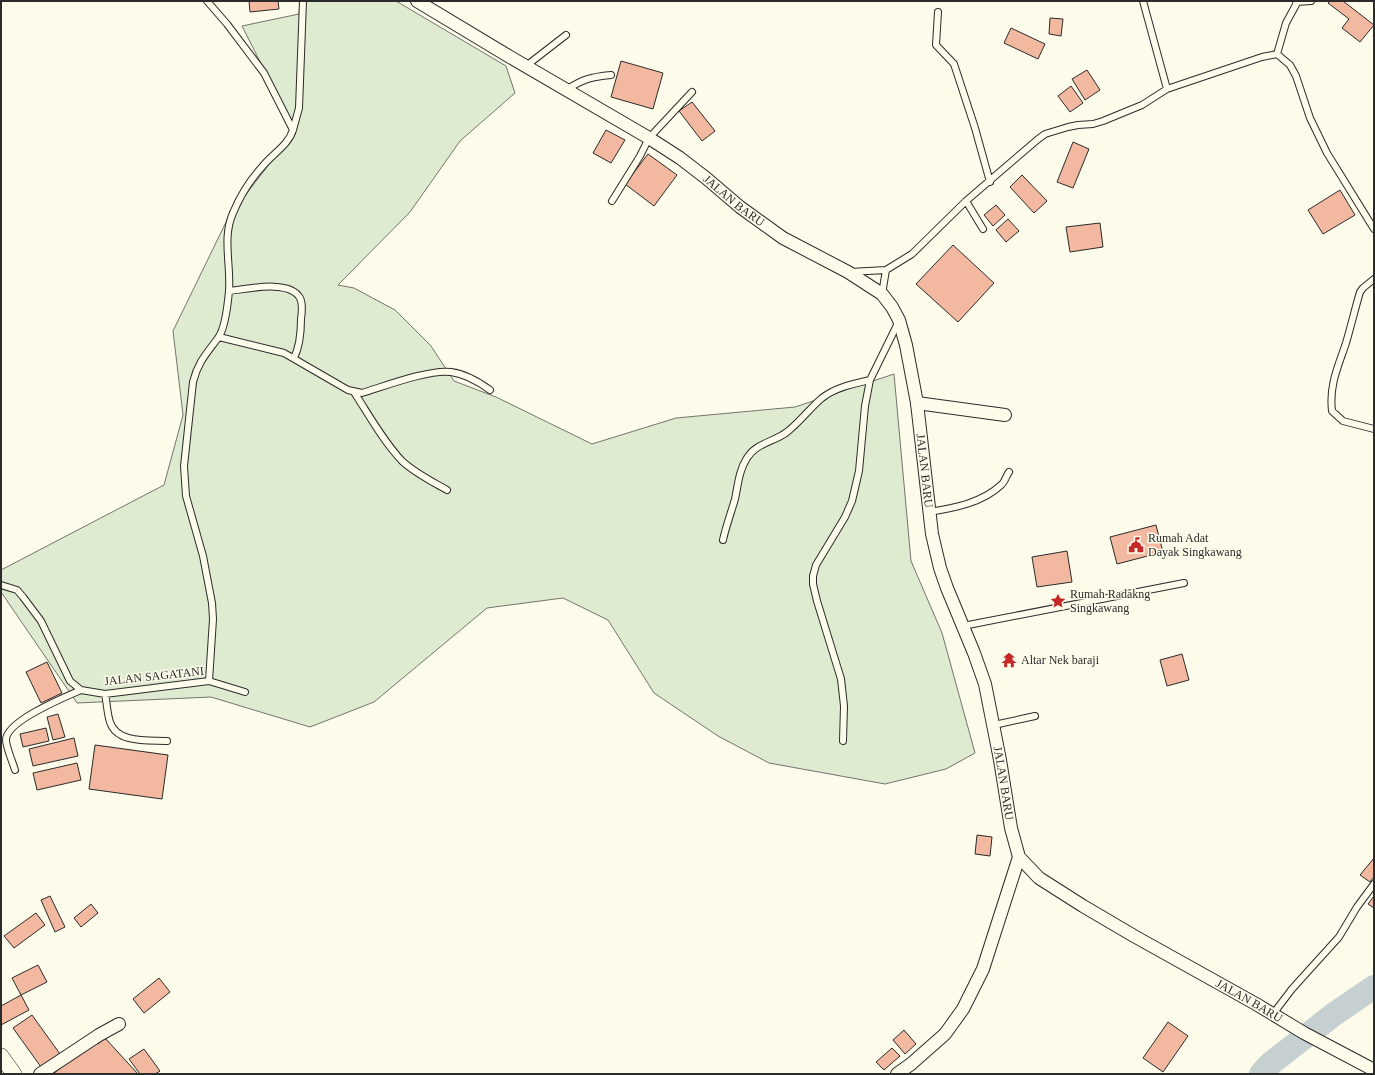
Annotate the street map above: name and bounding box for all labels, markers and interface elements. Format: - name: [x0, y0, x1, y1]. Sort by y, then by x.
- street label: JALAN BARU: [700, 172, 767, 229]
- street label: JALAN BARU: [914, 433, 936, 509]
- place label: Rumah Adat Dayak Singkawang: [1148, 531, 1242, 559]
- public building icon: Rumah Adat Dayak Singkawang: [1127, 536, 1145, 554]
- place label: Rumah Radakng Singkawang: [1070, 587, 1150, 615]
- place icon: Rumah Radakng Singkawang: [1049, 592, 1067, 610]
- temple icon: Altar Nek baraji: [1000, 651, 1018, 669]
- place label: Altar Nek baraji: [1021, 653, 1100, 667]
- street label: JALAN SAGATANI: [104, 664, 204, 688]
- street label: JALAN BARU: [990, 745, 1017, 821]
- street label: JALAN BARU: [1214, 976, 1285, 1026]

